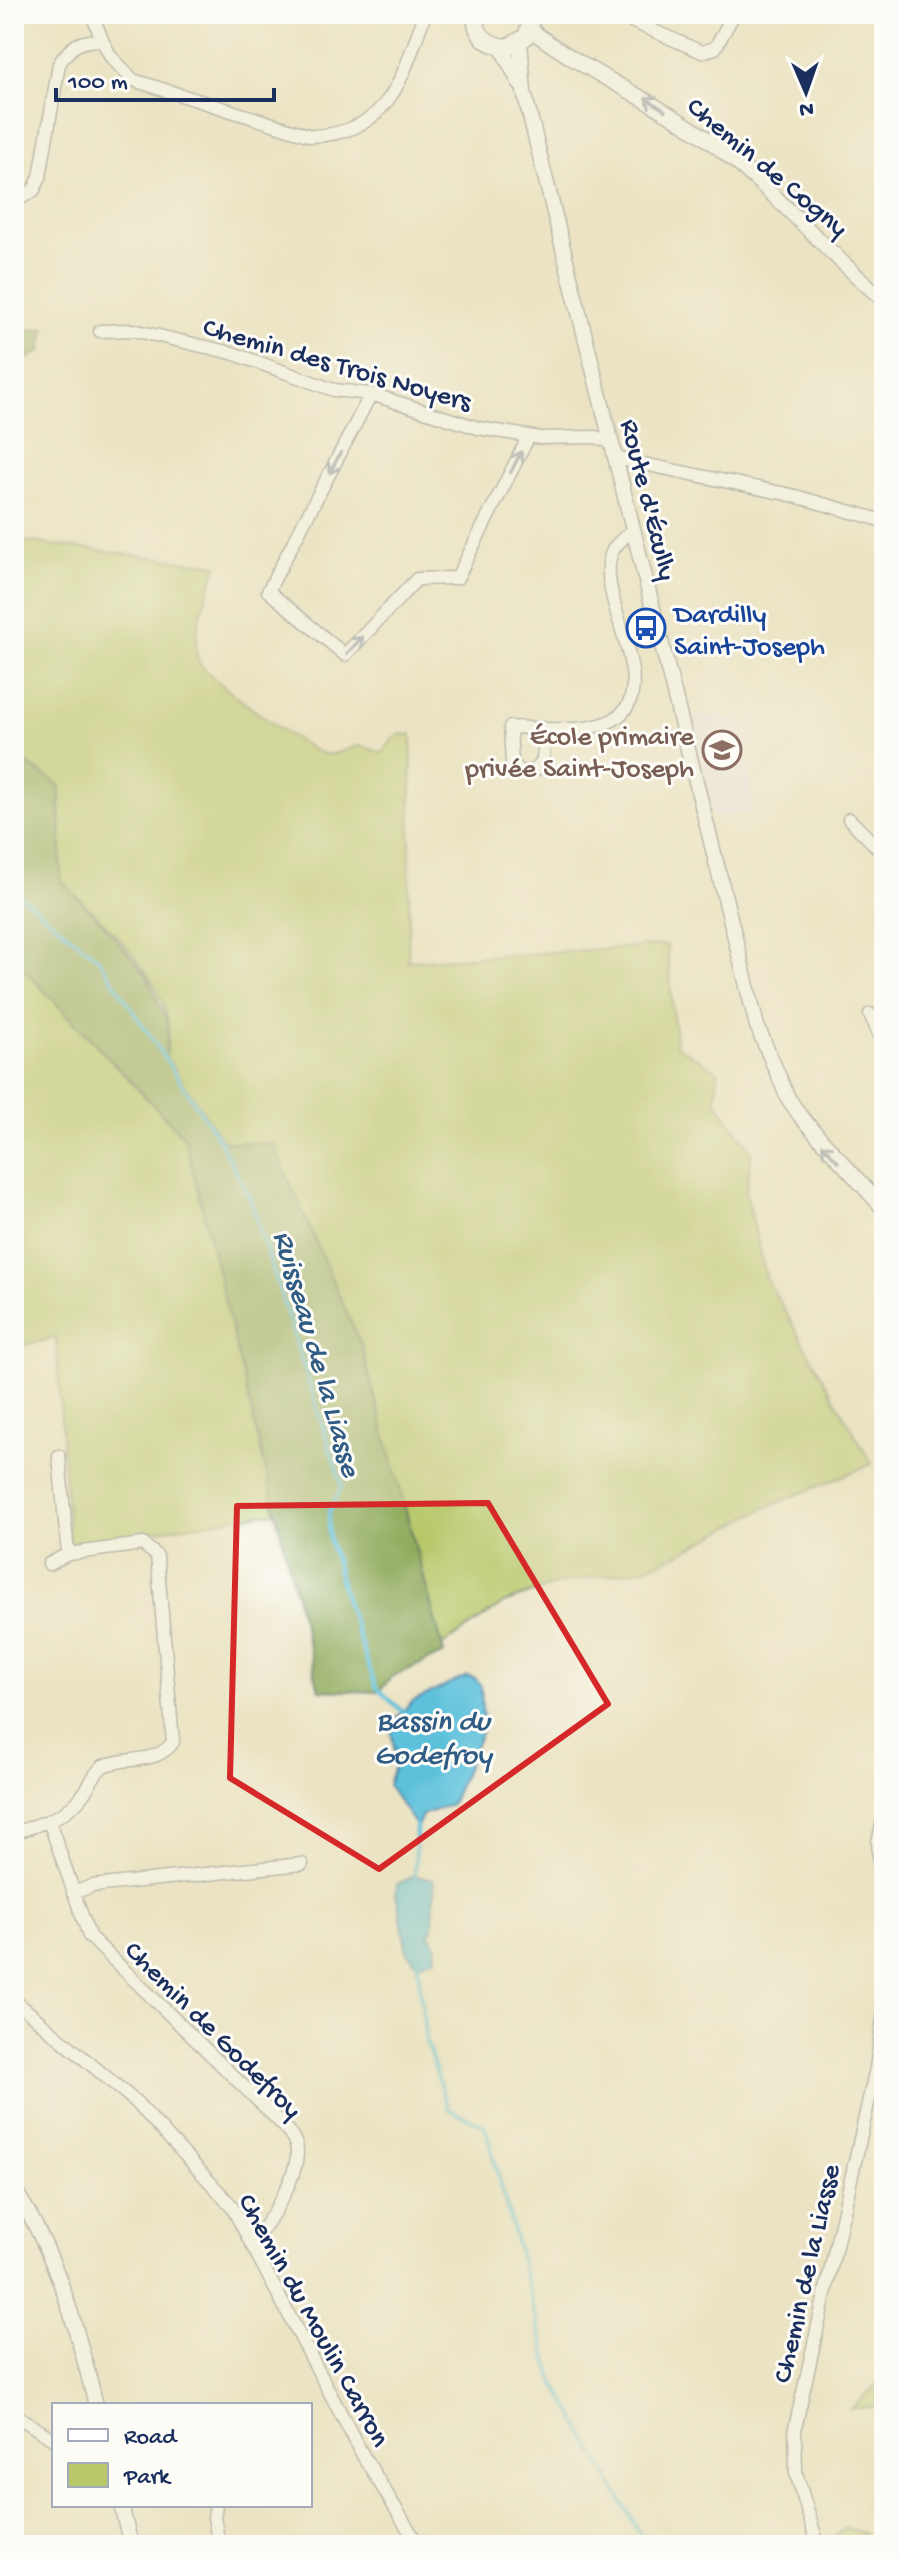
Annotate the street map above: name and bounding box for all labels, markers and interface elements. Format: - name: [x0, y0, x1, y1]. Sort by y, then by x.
- scale bar: [56, 52, 274, 102]
- north arrow: [766, 52, 846, 132]
- text: 100 m: [67, 69, 128, 98]
- street label: Chemin de Cogny: [679, 91, 854, 246]
- text: N: [799, 95, 814, 121]
- one-way arrow: [644, 96, 666, 113]
- street label: Chemin des Trois Noyers: [199, 312, 476, 421]
- street label: Route d'Écully: [611, 416, 683, 584]
- one-way arrow: [326, 451, 342, 474]
- one-way arrow: [508, 451, 524, 475]
- place label: Dardilly Saint-Joseph: [672, 600, 825, 665]
- bus stop icon: Dardilly Saint-Joseph: [625, 607, 667, 649]
- one-way arrow: [346, 635, 364, 655]
- place label: École primaire privée Saint-Joseph: [464, 722, 695, 787]
- school or university icon: École primaire privée Saint-Joseph: [701, 729, 743, 771]
- one-way arrow: [822, 1143, 840, 1163]
- water label: Ruisseau de la Liasse: [263, 1227, 367, 1483]
- water label: Bassin du Godefroy: [374, 1706, 494, 1775]
- street label: Chemin de Godefroy: [116, 1935, 308, 2127]
- street label: Chemin de la Liasse: [767, 2161, 850, 2387]
- street label: Chemin du Moulin Carron: [229, 2189, 396, 2454]
- legend: [52, 2403, 312, 2507]
- text: Road: [124, 2424, 178, 2453]
- text: Park: [123, 2464, 172, 2493]

